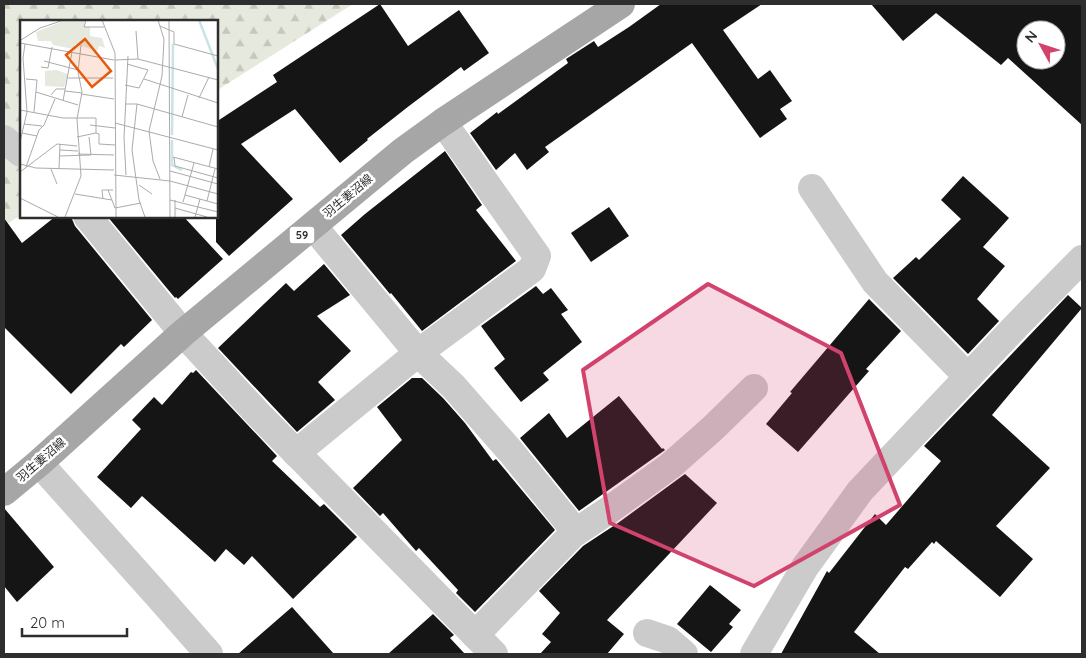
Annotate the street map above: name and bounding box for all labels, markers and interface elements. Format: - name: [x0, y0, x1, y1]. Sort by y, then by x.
- inset map: [20, 20, 218, 218]
- north arrow: [1016, 20, 1066, 70]
- text: N: [1021, 27, 1041, 46]
- street label: 羽生妻沼線: [320, 171, 375, 221]
- road number: 59: [290, 226, 314, 244]
- street label: 羽生妻沼線: [13, 434, 68, 485]
- scale bar: [22, 606, 128, 638]
- text: 20 m: [30, 613, 65, 632]

